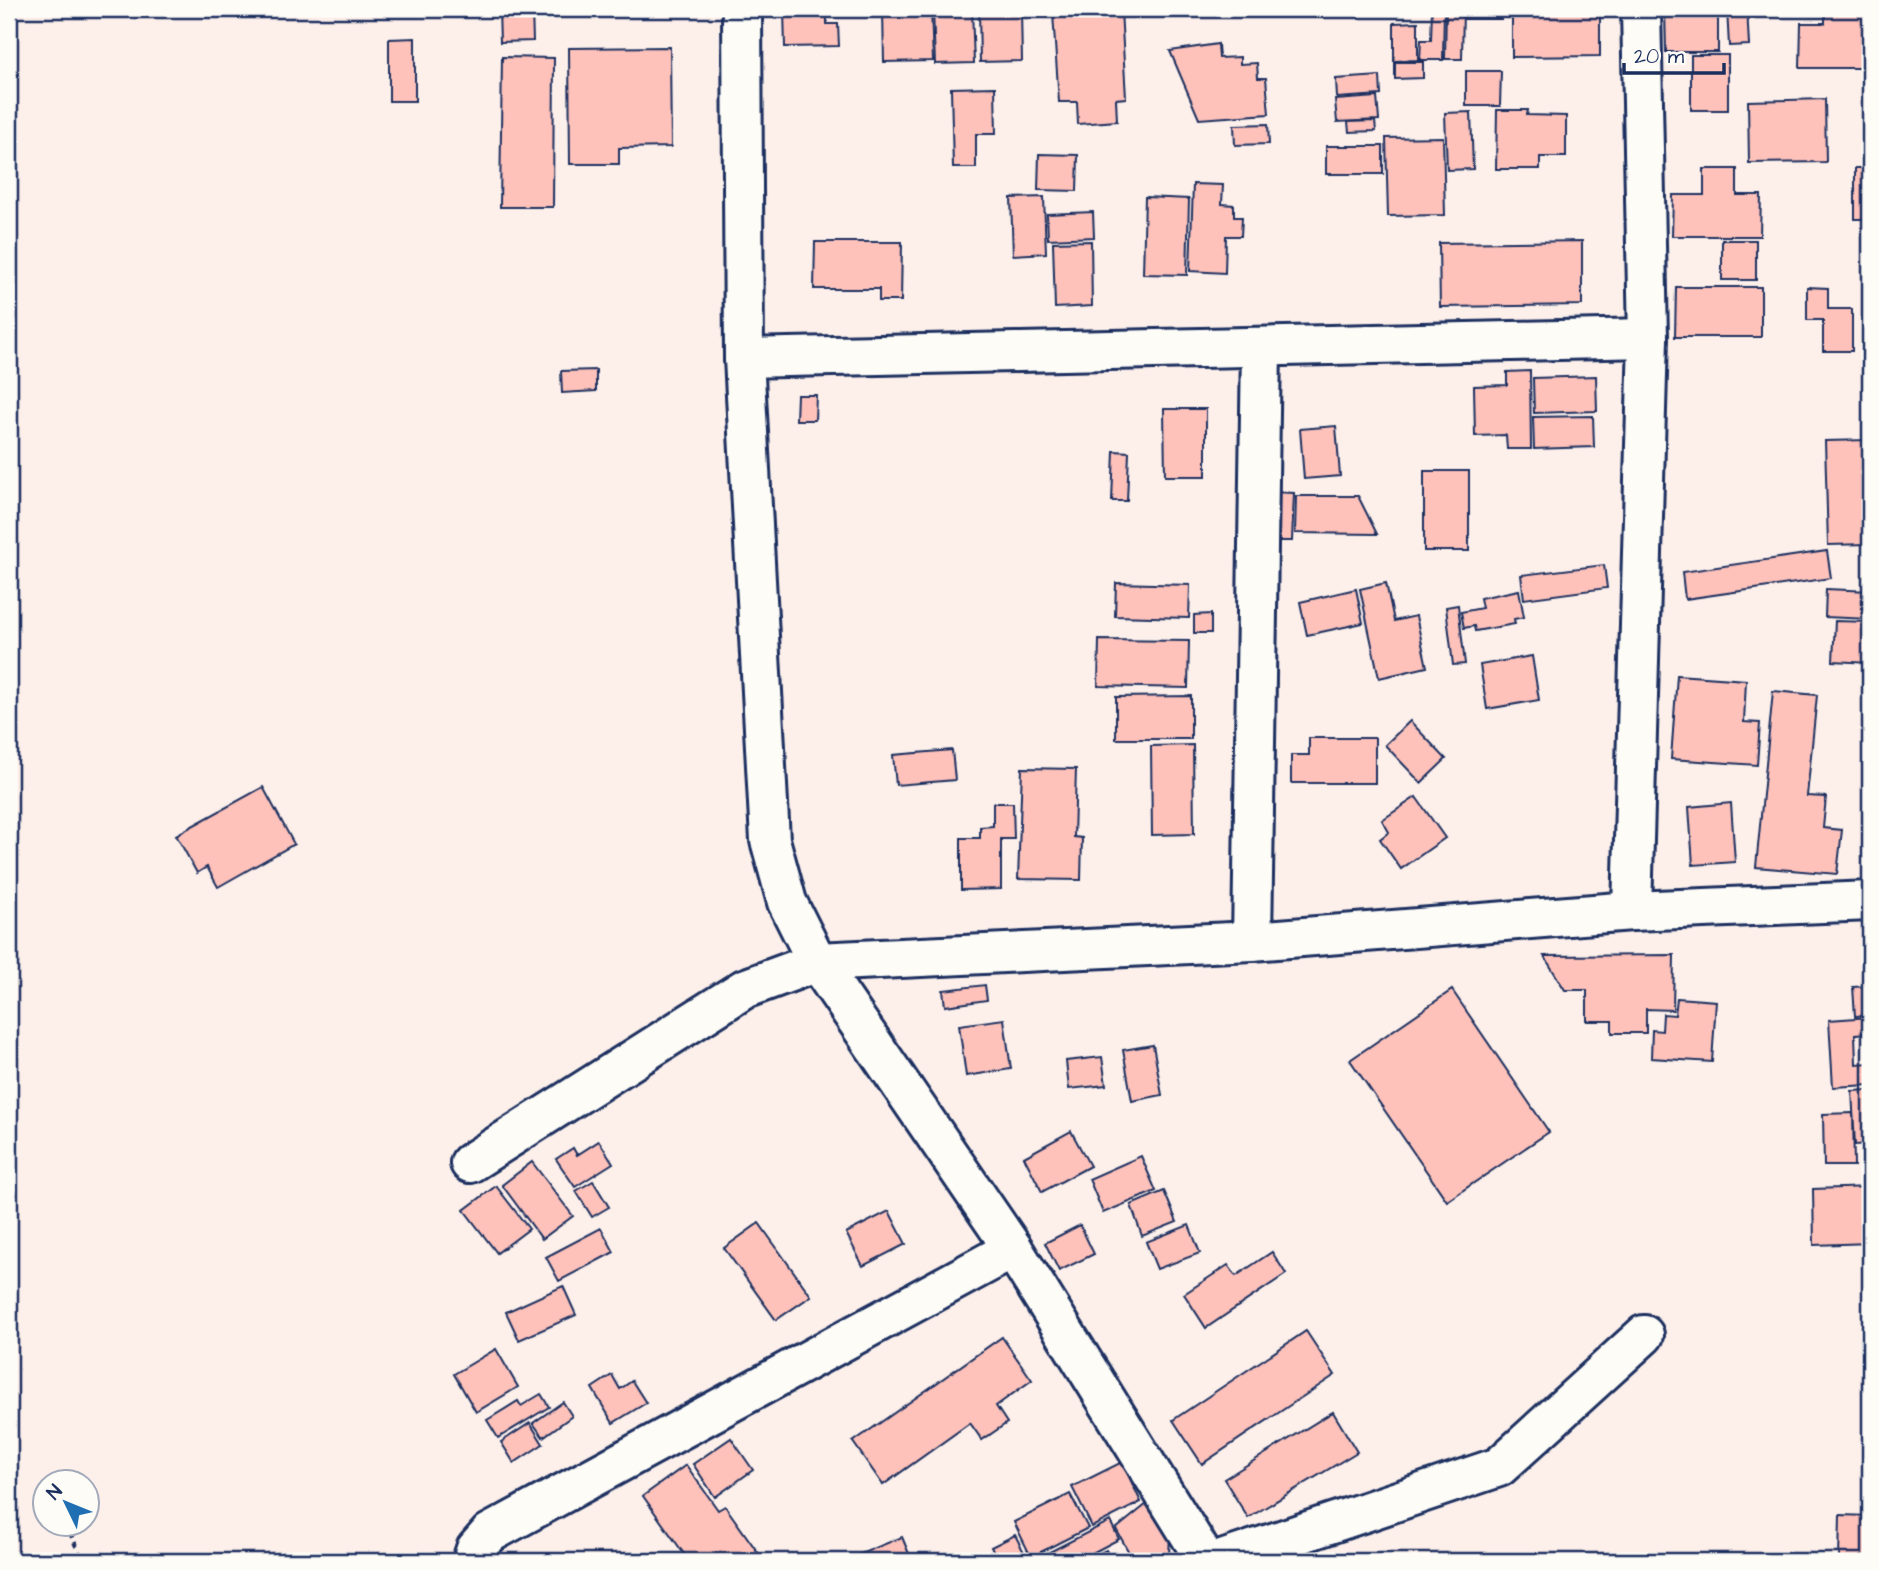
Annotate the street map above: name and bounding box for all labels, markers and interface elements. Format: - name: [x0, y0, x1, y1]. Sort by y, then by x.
- scale bar: [1624, 32, 1723, 76]
- text: 20 m: [1634, 42, 1685, 71]
- north arrow: [32, 1468, 102, 1538]
- text: N: [41, 1479, 69, 1506]

